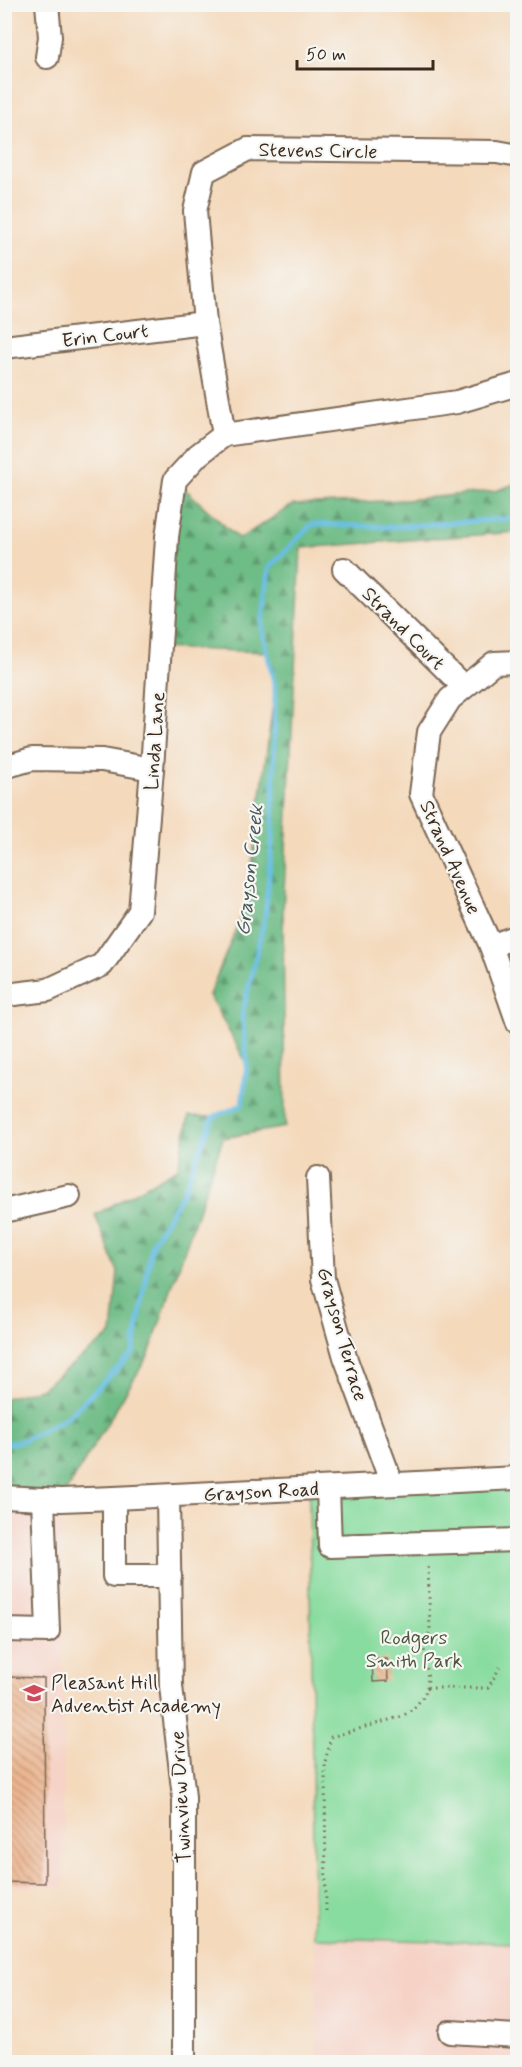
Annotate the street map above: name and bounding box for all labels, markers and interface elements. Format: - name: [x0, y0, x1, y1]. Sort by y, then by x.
- scale bar: [297, 33, 434, 71]
- text: 50 m: [306, 43, 346, 67]
- street label: Stevens Circle: [258, 137, 378, 166]
- street label: Erin Court: [60, 318, 150, 355]
- street label: Strand Court: [355, 581, 451, 677]
- street label: Linda Lane: [139, 691, 172, 791]
- street label: Strand Avenue: [412, 796, 487, 919]
- water label: Grayson Creek: [229, 802, 271, 937]
- street label: Grayson Terrace: [310, 1264, 374, 1404]
- street label: Grayson Road: [203, 1476, 319, 1509]
- park label: Rodgers Smith Park: [366, 1625, 462, 1675]
- place label: Pleasant Hill Adventist Academy: [51, 1670, 221, 1720]
- school or university icon: Pleasant Hill Adventist Academy: [22, 1681, 46, 1705]
- street label: Twinview Drive: [165, 1730, 198, 1864]

